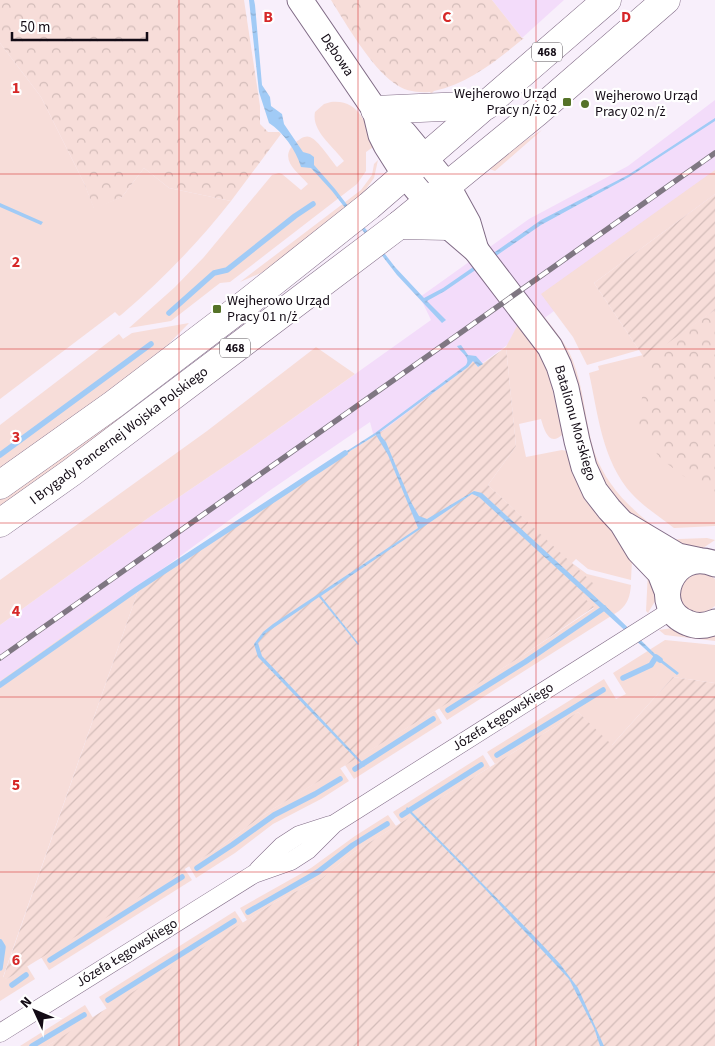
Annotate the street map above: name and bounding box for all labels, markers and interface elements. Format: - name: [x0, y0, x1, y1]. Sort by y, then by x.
- text: B: [263, 6, 273, 28]
- text: C: [442, 6, 452, 28]
- text: D: [621, 6, 631, 28]
- scale bar: [12, 10, 148, 42]
- text: 50 m: [20, 17, 50, 38]
- street label: Dębowa: [315, 30, 359, 80]
- road number: 468: [532, 42, 562, 62]
- text: 1: [12, 77, 20, 99]
- place label: Wejherowo Urząd Pracy n/ż 02: [454, 84, 557, 120]
- place label: Wejherowo Urząd Pracy 02 n/ż: [595, 86, 698, 122]
- marker: Wejherowo Urząd Pracy n/ż 02: [561, 96, 573, 108]
- marker: Wejherowo Urząd Pracy 02 n/ż: [579, 98, 591, 110]
- text: 2: [12, 251, 20, 273]
- place label: Wejherowo Urząd Pracy 01 n/ż: [227, 291, 330, 327]
- marker: Wejherowo Urząd Pracy 01 n/ż: [211, 303, 223, 315]
- road number: 468: [220, 338, 250, 358]
- street label: I Brygady Pancernej Wojska Polskiego: [26, 362, 212, 510]
- street label: Batalionu Morskiego: [549, 363, 601, 483]
- text: 3: [12, 426, 20, 448]
- text: 4: [12, 600, 21, 622]
- street label: Józefa Łęgowskiego: [448, 678, 558, 756]
- text: 5: [12, 774, 20, 796]
- street label: Józefa Łęgowskiego: [72, 914, 182, 992]
- text: 6: [12, 949, 20, 971]
- north arrow: [10, 986, 60, 1036]
- text: N: [16, 992, 37, 1013]

